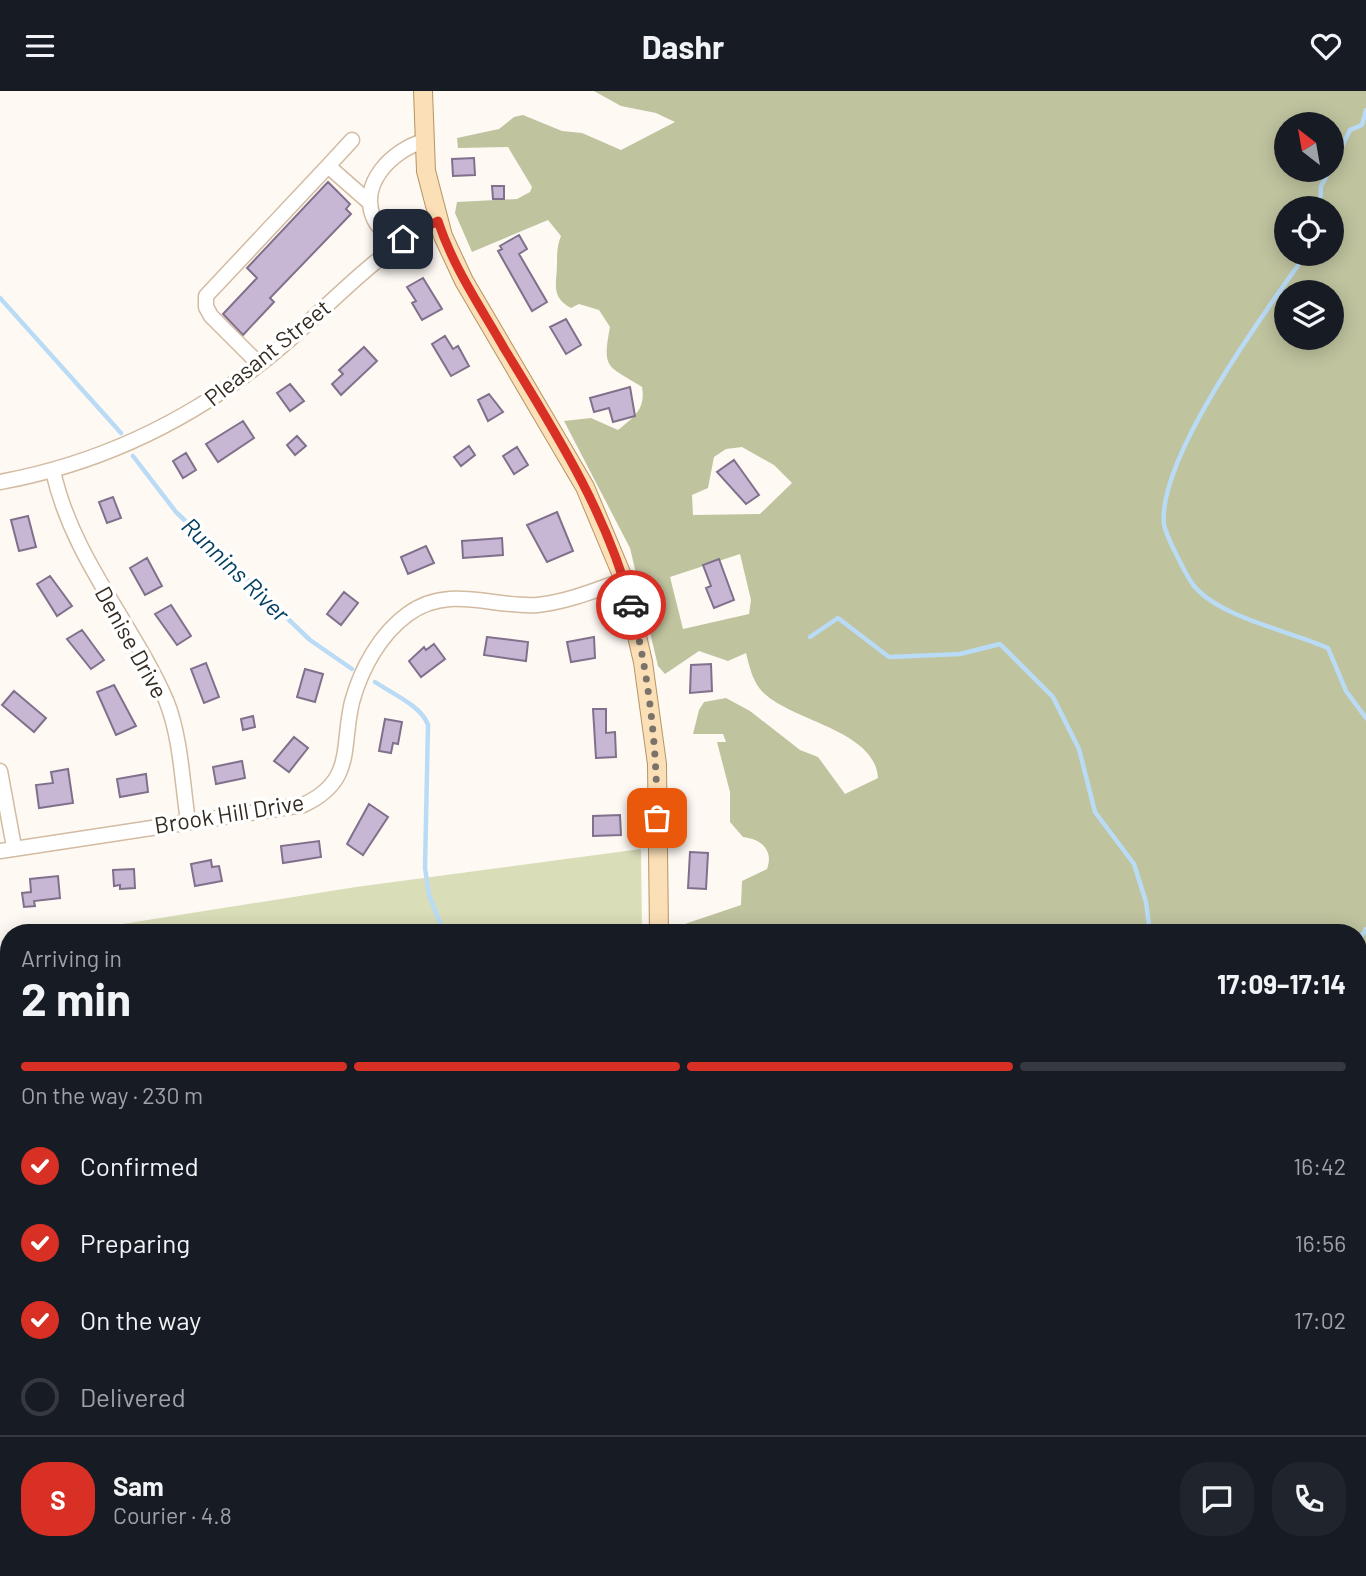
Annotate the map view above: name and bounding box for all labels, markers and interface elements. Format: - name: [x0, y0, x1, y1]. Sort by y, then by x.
- icon: menu: [21, 27, 59, 65]
- text: Dashr: [642, 27, 724, 65]
- icon: heart: [1307, 27, 1345, 65]
- north arrow: [1274, 112, 1344, 182]
- map controls: [1274, 112, 1344, 350]
- button: locate: [1274, 196, 1344, 266]
- pin: [373, 209, 433, 269]
- icon: home: [384, 220, 422, 258]
- button: layers: [1274, 280, 1344, 350]
- street label: Pleasant Street: [198, 293, 336, 411]
- water label: Runnins River: [176, 511, 297, 628]
- courier: [596, 570, 666, 640]
- street label: Denise Drive: [90, 581, 174, 703]
- icon: car: [612, 586, 650, 624]
- street label: Brook Hill Drive: [152, 787, 306, 839]
- pin: [627, 788, 687, 848]
- icon: bag: [638, 799, 676, 837]
- text: Arriving in: [21, 944, 122, 972]
- text: 17:09–17:14: [1217, 968, 1346, 999]
- text: 2 min: [21, 970, 131, 1025]
- text: On the way · 230 m: [21, 1081, 203, 1109]
- icon: check: [21, 1147, 59, 1185]
- text: Confirmed: [80, 1150, 199, 1181]
- text: 16:42: [1293, 1152, 1346, 1180]
- icon: check: [21, 1224, 59, 1262]
- text: Preparing: [80, 1227, 190, 1258]
- text: 16:56: [1295, 1229, 1346, 1257]
- icon: check: [21, 1301, 59, 1339]
- text: On the way: [80, 1304, 201, 1335]
- text: 17:02: [1294, 1306, 1346, 1334]
- text: Delivered: [80, 1381, 186, 1412]
- button: chat: [1180, 1462, 1254, 1536]
- button: phone: [1272, 1462, 1346, 1536]
- text: Sam: [113, 1470, 164, 1501]
- text: S: [50, 1484, 66, 1515]
- text: Courier · 4.8: [113, 1501, 232, 1529]

